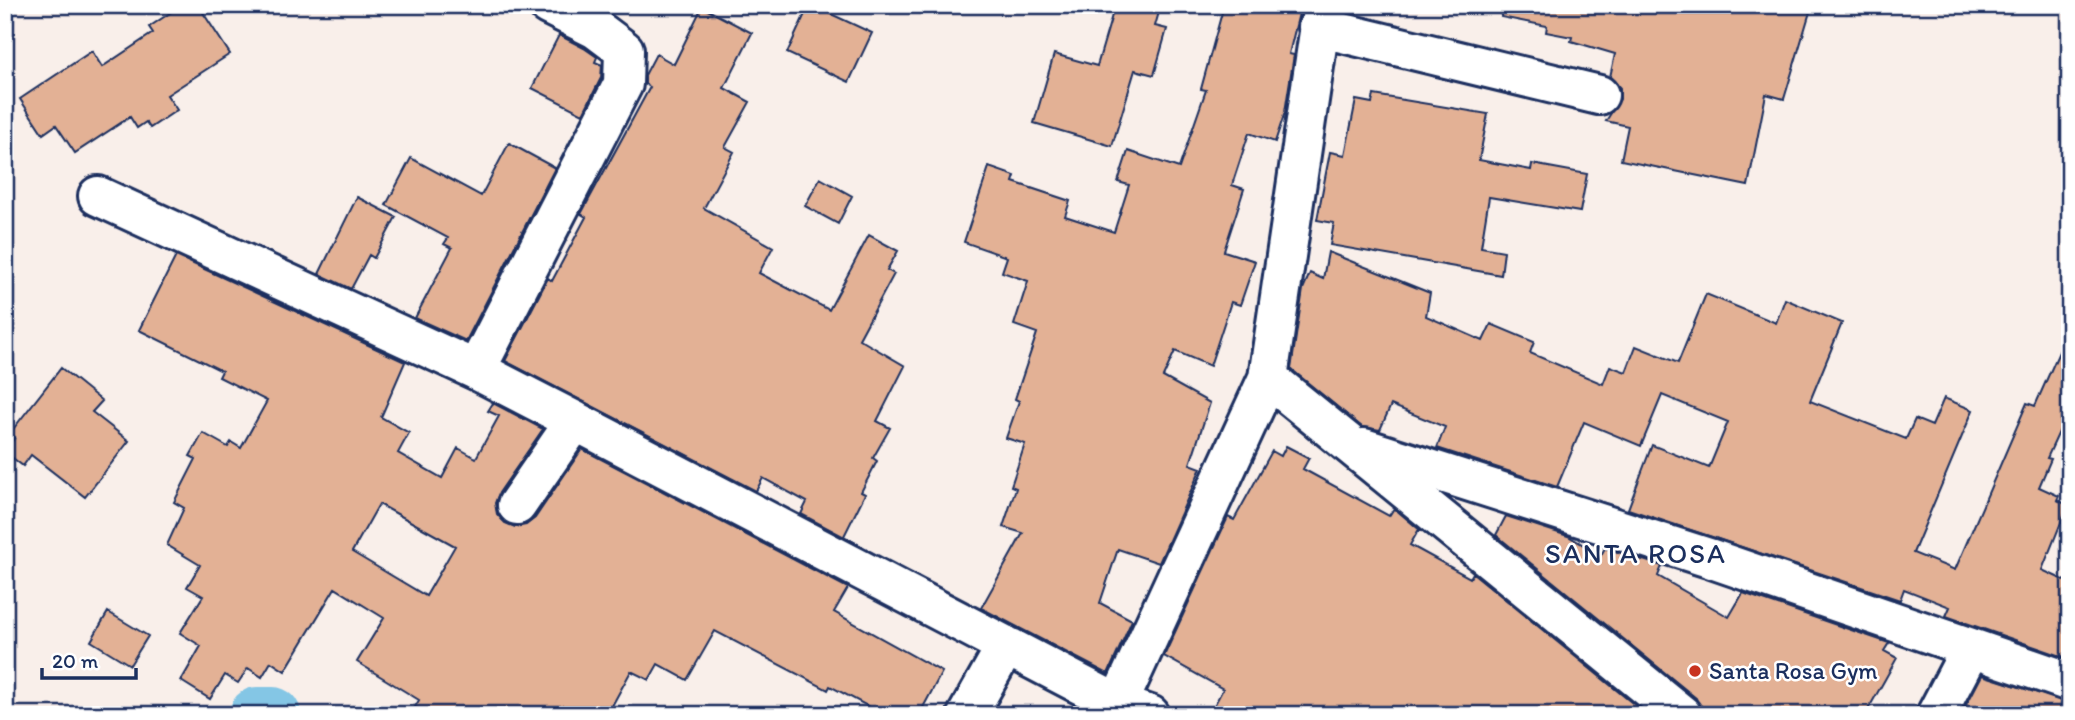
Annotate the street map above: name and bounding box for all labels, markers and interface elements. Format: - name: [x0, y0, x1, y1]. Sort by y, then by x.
- district label: SANTA ROSA: [1545, 536, 1727, 570]
- scale bar: [42, 636, 136, 680]
- text: 20 m: [52, 648, 99, 673]
- place label: Santa Rosa Gym: [1709, 656, 1878, 685]
- marker: Santa Rosa Gym: [1687, 663, 1703, 679]

